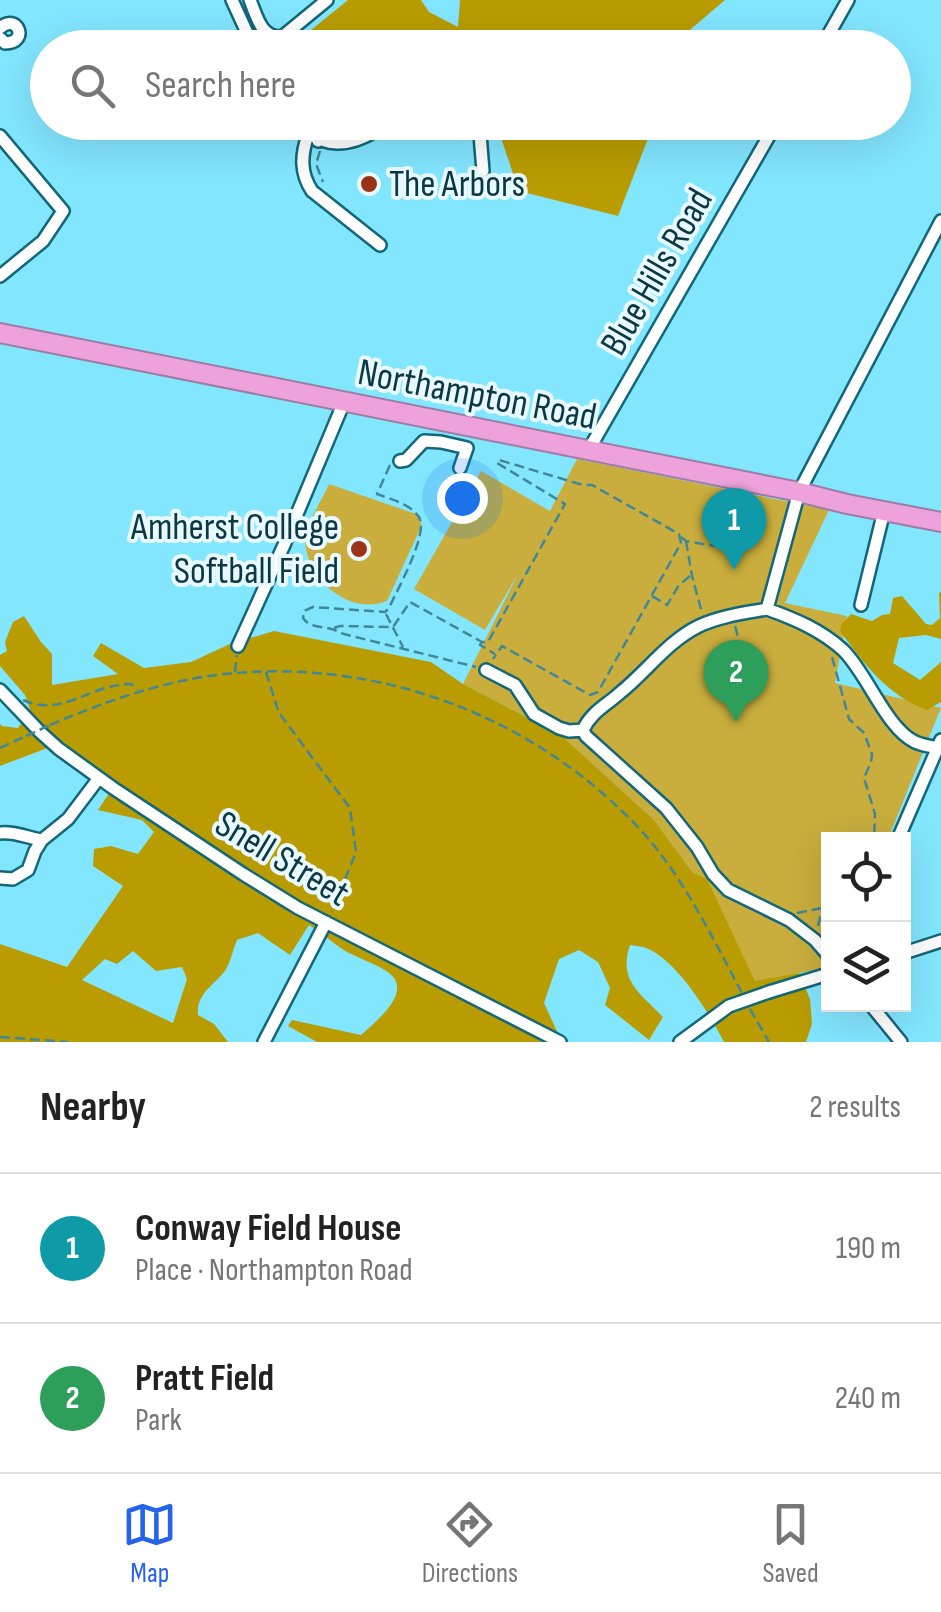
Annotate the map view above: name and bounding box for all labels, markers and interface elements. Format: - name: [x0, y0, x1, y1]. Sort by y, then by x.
- search box: [30, 30, 911, 140]
- icon: search: [65, 58, 120, 113]
- text: Search here: [145, 63, 296, 108]
- place label: The Arbors: [389, 162, 525, 207]
- marker: The Arbors: [358, 173, 380, 195]
- street label: Blue Hills Road: [591, 181, 723, 363]
- street label: Northampton Road: [354, 350, 600, 440]
- your location: [437, 473, 488, 524]
- pin: 1: [702, 488, 766, 570]
- place label: Amherst College Softball Field: [130, 505, 339, 594]
- marker: Amherst College Softball Field: [348, 538, 370, 560]
- pin: 2: [704, 640, 768, 722]
- street label: Snell Street: [207, 802, 357, 916]
- map controls: [821, 832, 911, 1012]
- button: locate: [821, 832, 911, 922]
- button: layers: [821, 922, 911, 1012]
- text: Nearby: [40, 1082, 146, 1133]
- text: 2 results: [809, 1088, 901, 1127]
- text: Conway Field House: [135, 1206, 402, 1251]
- text: 1: [66, 1229, 79, 1268]
- text: 190 m: [836, 1229, 901, 1268]
- text: Place · Northampton Road: [135, 1251, 412, 1290]
- text: Pratt Field: [135, 1356, 274, 1401]
- text: 2: [65, 1379, 80, 1418]
- text: 240 m: [835, 1379, 901, 1418]
- text: Park: [135, 1401, 182, 1440]
- tab: Map: [122, 1497, 177, 1590]
- tab: Directions: [422, 1497, 518, 1590]
- tab: Saved: [763, 1497, 819, 1590]

